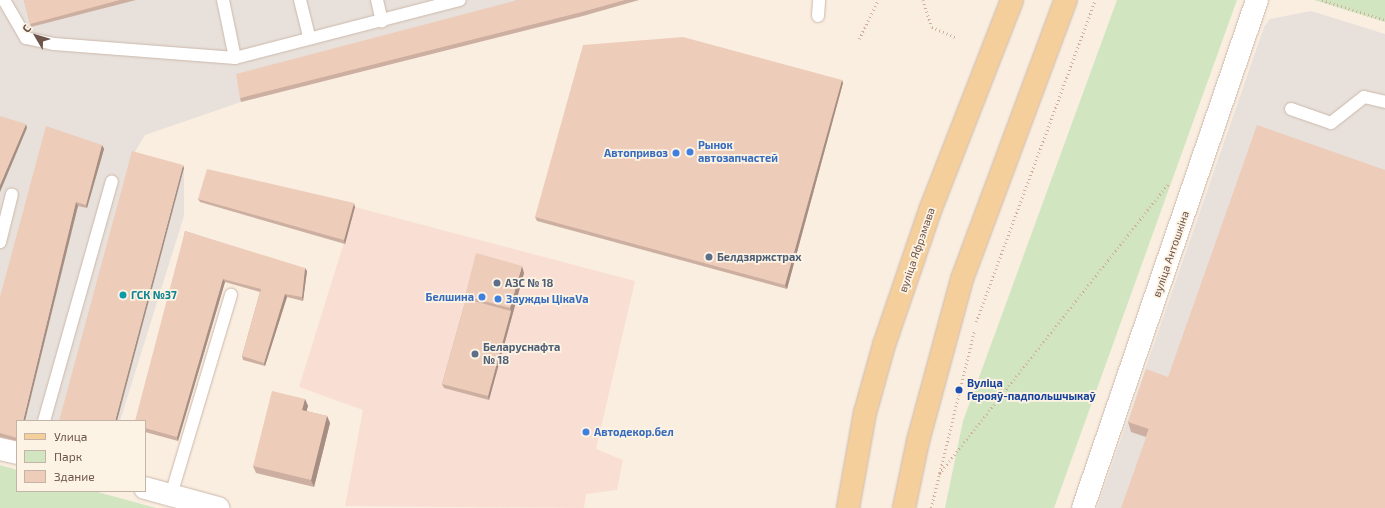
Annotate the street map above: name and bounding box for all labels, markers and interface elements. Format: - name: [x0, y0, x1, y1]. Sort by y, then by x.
- north arrow: [16, 16, 56, 56]
- text: С: [19, 22, 33, 35]
- place label: Рынок автозапчастей: [698, 139, 778, 165]
- place label: Автопривоз: [604, 146, 668, 160]
- marker: Рынок автозапчастей: [685, 147, 695, 157]
- marker: Автопривоз: [671, 148, 681, 158]
- street label: вуліца Яфрэмава: [896, 206, 938, 294]
- street label: вуліца Антошкіна: [1150, 209, 1192, 299]
- place label: Белдзяржстрах: [717, 250, 801, 264]
- marker: Белдзяржстрах: [704, 252, 714, 262]
- place label: АЗС № 18: [505, 276, 553, 290]
- marker: АЗС № 18: [492, 278, 502, 288]
- place label: ГСК №37: [131, 288, 177, 302]
- marker: ГСК №37: [118, 290, 128, 300]
- place label: Белшина: [426, 290, 474, 304]
- marker: Белшина: [477, 292, 487, 302]
- place label: Заужды ЦікаVа: [506, 292, 588, 306]
- marker: Заужды ЦікаVа: [493, 294, 503, 304]
- place label: Беларуснафта № 18: [483, 341, 560, 367]
- marker: Беларуснафта № 18: [470, 349, 480, 359]
- place label: Вуліца Герояў-падпольшчыкаў: [967, 377, 1096, 403]
- marker: Вуліца Герояў-падпольшчыкаў: [954, 385, 964, 395]
- legend: [16, 420, 146, 492]
- place label: Автодекор.бел: [594, 425, 674, 439]
- marker: Автодекор.бел: [581, 427, 591, 437]
- text: Улица: [54, 429, 87, 443]
- text: Парк: [54, 449, 82, 463]
- text: Здание: [54, 469, 95, 483]

